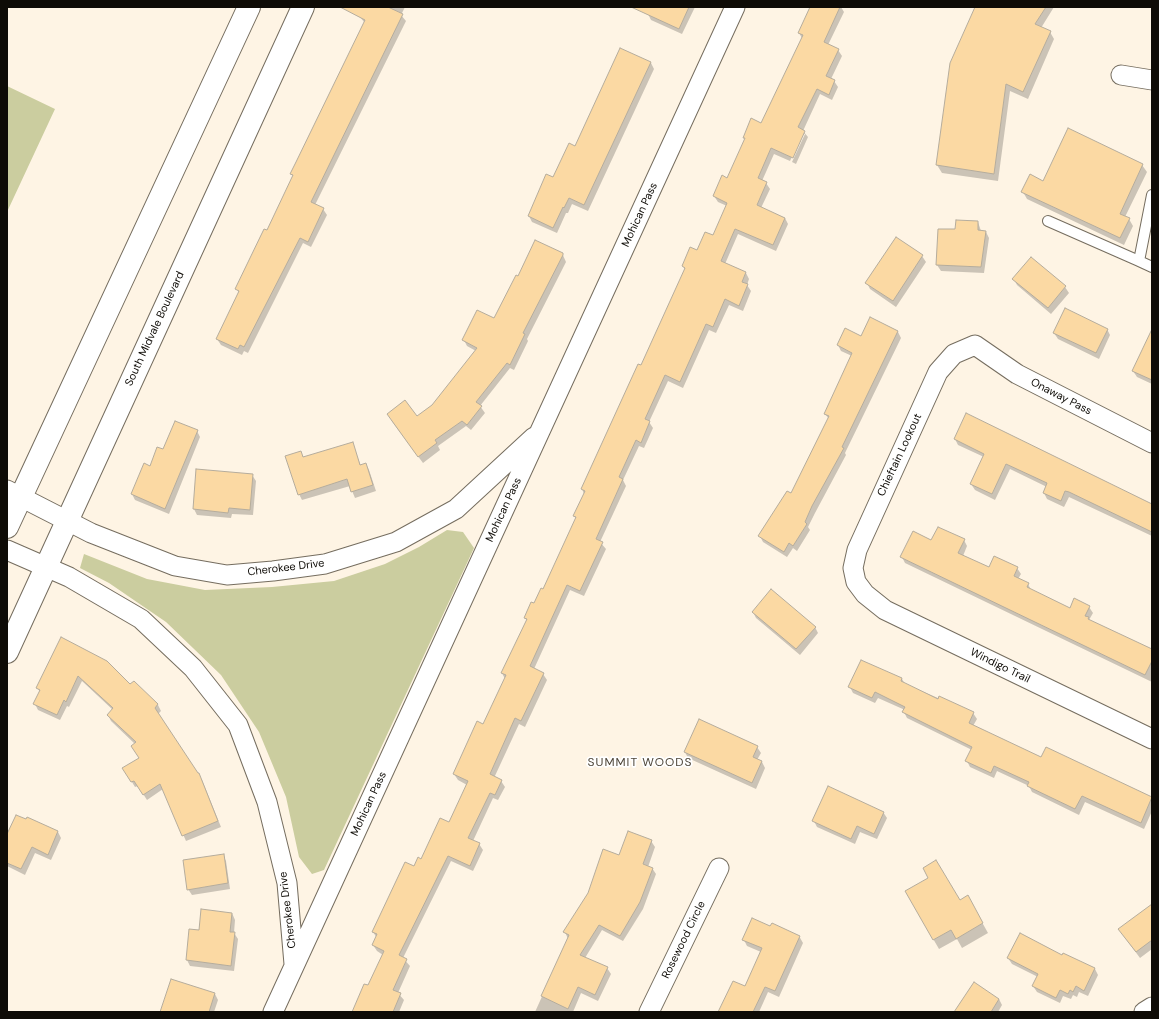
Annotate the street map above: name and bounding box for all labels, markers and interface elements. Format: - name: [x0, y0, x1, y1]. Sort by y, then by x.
- street label: Mohican Pass: [619, 181, 661, 249]
- street label: South Midvale Boulevard: [123, 270, 187, 388]
- street label: Onaway Pass: [1028, 376, 1094, 418]
- street label: Chieftain Lookout: [875, 411, 925, 499]
- street label: Mohican Pass: [483, 476, 525, 544]
- street label: Cherokee Drive: [247, 557, 325, 579]
- street label: Windigo Trail: [968, 646, 1032, 686]
- district label: SUMMIT WOODS: [588, 756, 692, 770]
- street label: Mohican Pass: [348, 770, 390, 838]
- street label: Cherokee Drive: [277, 871, 299, 949]
- street label: Rosewood Circle: [660, 899, 708, 981]

